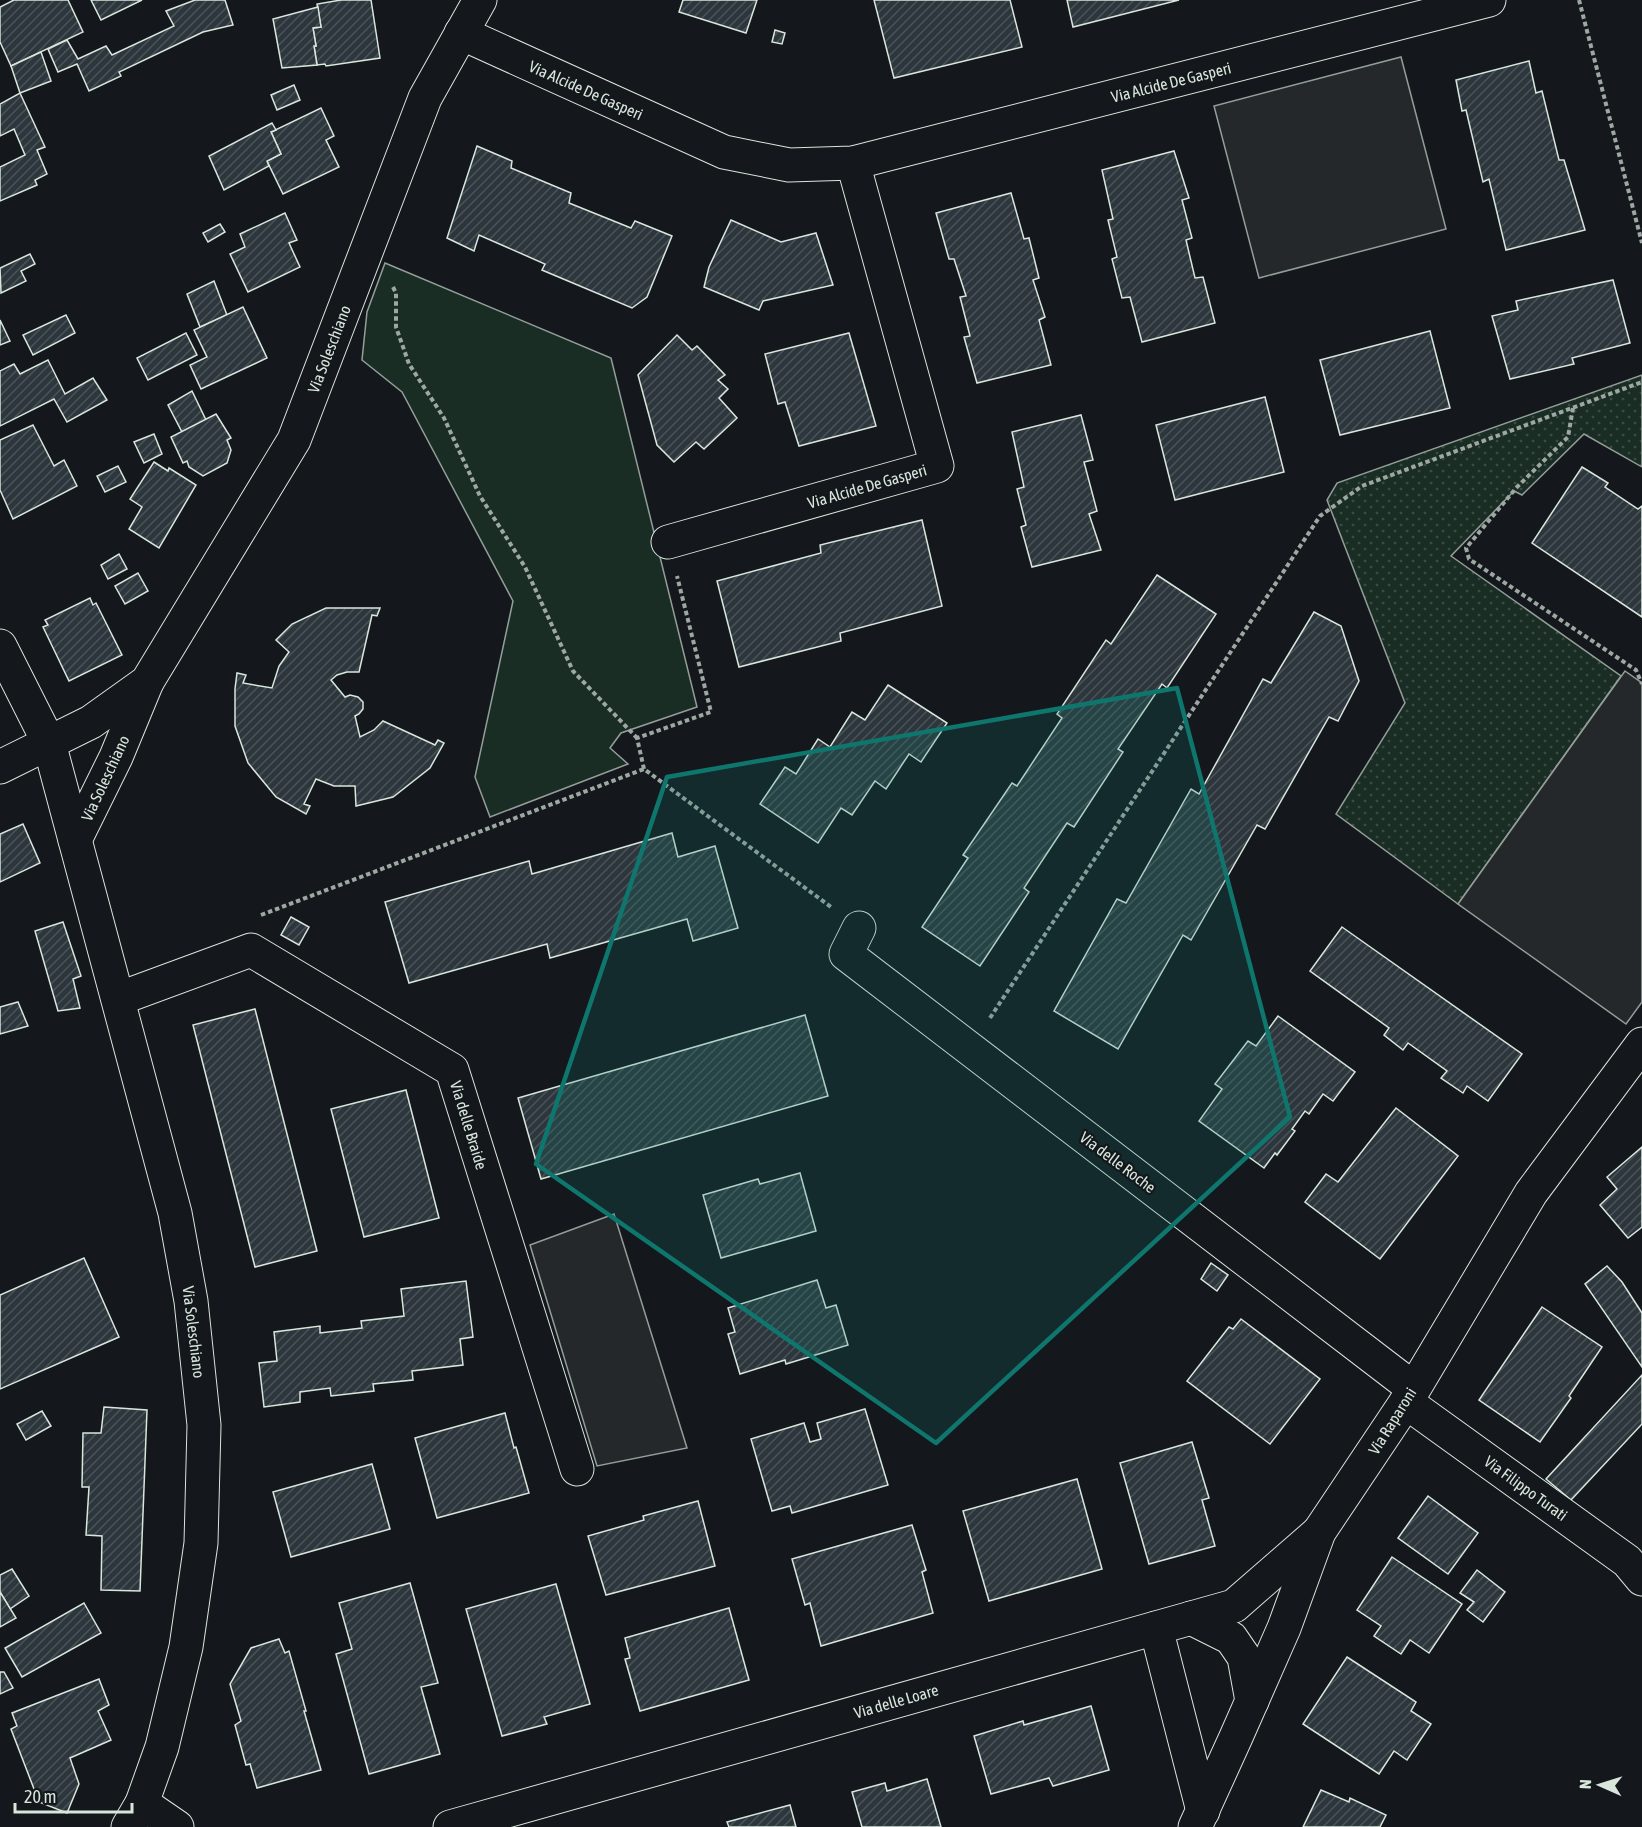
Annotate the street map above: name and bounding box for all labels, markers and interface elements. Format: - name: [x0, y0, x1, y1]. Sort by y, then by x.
- street label: Via Alcide De Gasperi: [526, 57, 646, 124]
- street label: Via Alcide De Gasperi: [1109, 58, 1233, 107]
- street label: Via Soleschiano: [304, 303, 354, 395]
- street label: Via Alcide De Gasperi: [805, 460, 929, 513]
- street label: Via Soleschiano: [77, 732, 133, 824]
- street label: Via delle Braide: [447, 1079, 491, 1171]
- street label: Via delle Roche: [1077, 1128, 1159, 1196]
- street label: Via Soleschiano: [179, 1285, 209, 1379]
- street label: Via Raparoni: [1364, 1384, 1420, 1458]
- street label: Via Filippo Turati: [1480, 1452, 1571, 1525]
- street label: Via delle Loare: [852, 1680, 940, 1722]
- north arrow: [1570, 1755, 1630, 1815]
- scale bar: [15, 1776, 132, 1814]
- text: N: [1576, 1779, 1594, 1789]
- text: 20 m: [24, 1786, 56, 1807]

